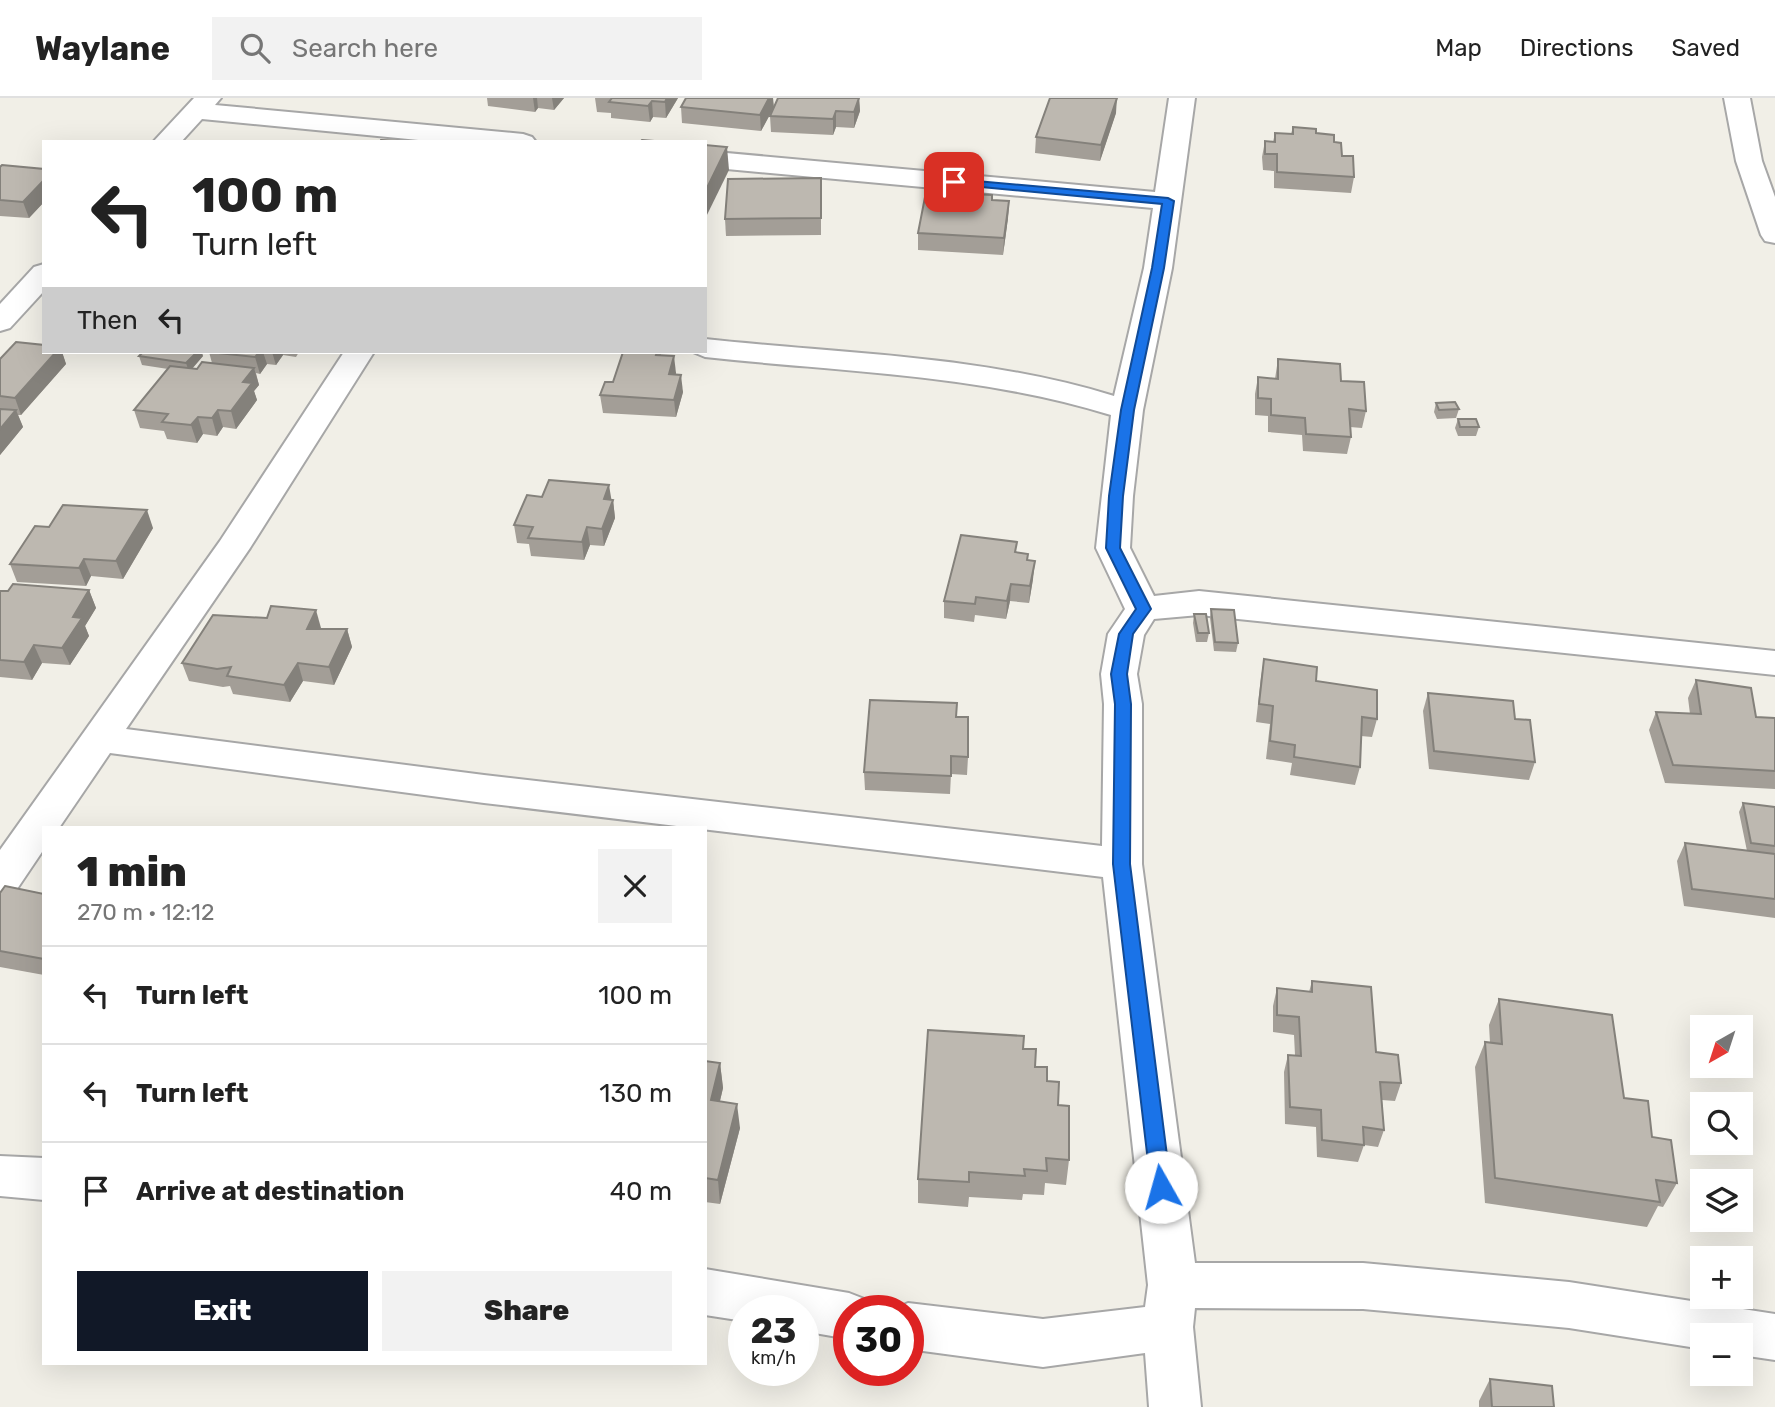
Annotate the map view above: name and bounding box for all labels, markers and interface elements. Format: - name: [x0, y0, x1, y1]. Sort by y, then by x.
- search box: [212, 17, 702, 80]
- text: Waylane: [35, 29, 170, 68]
- icon: search: [236, 29, 274, 67]
- text: Search here: [292, 33, 438, 64]
- text: Map: [1435, 34, 1482, 62]
- text: Directions: [1520, 34, 1633, 62]
- text: Saved: [1671, 34, 1740, 62]
- pin: [924, 152, 984, 212]
- icon: arrive: [935, 163, 973, 201]
- text: 100 m: [192, 166, 338, 224]
- icon: left: [77, 168, 168, 259]
- text: Turn left: [192, 225, 317, 263]
- icon: left: [152, 301, 190, 339]
- text: Then: [77, 305, 138, 336]
- text: 1 min: [77, 847, 187, 897]
- button: close: [598, 849, 672, 923]
- text: 270 m · 12:12: [77, 898, 214, 926]
- icon: left: [77, 976, 115, 1014]
- text: Turn left: [136, 980, 248, 1011]
- text: 100 m: [598, 980, 672, 1011]
- north arrow: [1690, 1015, 1754, 1078]
- map controls: [1690, 1015, 1753, 1386]
- icon: left: [77, 1074, 115, 1112]
- text: Turn left: [136, 1078, 248, 1109]
- text: 130 m: [599, 1078, 672, 1109]
- button: search: [1690, 1092, 1753, 1155]
- position arrow: [1124, 1150, 1198, 1224]
- button: layers: [1690, 1169, 1753, 1232]
- icon: arrive: [77, 1172, 115, 1210]
- text: Arrive at destination: [136, 1176, 404, 1207]
- text: 40 m: [610, 1176, 672, 1207]
- button: +: [1690, 1246, 1753, 1309]
- button: Exit: [77, 1271, 368, 1351]
- button: Share: [382, 1271, 672, 1351]
- speed limit sign: 30: [833, 1295, 924, 1386]
- text: 23: [751, 1310, 796, 1352]
- button: −: [1690, 1323, 1753, 1386]
- text: km/h: [751, 1347, 796, 1369]

